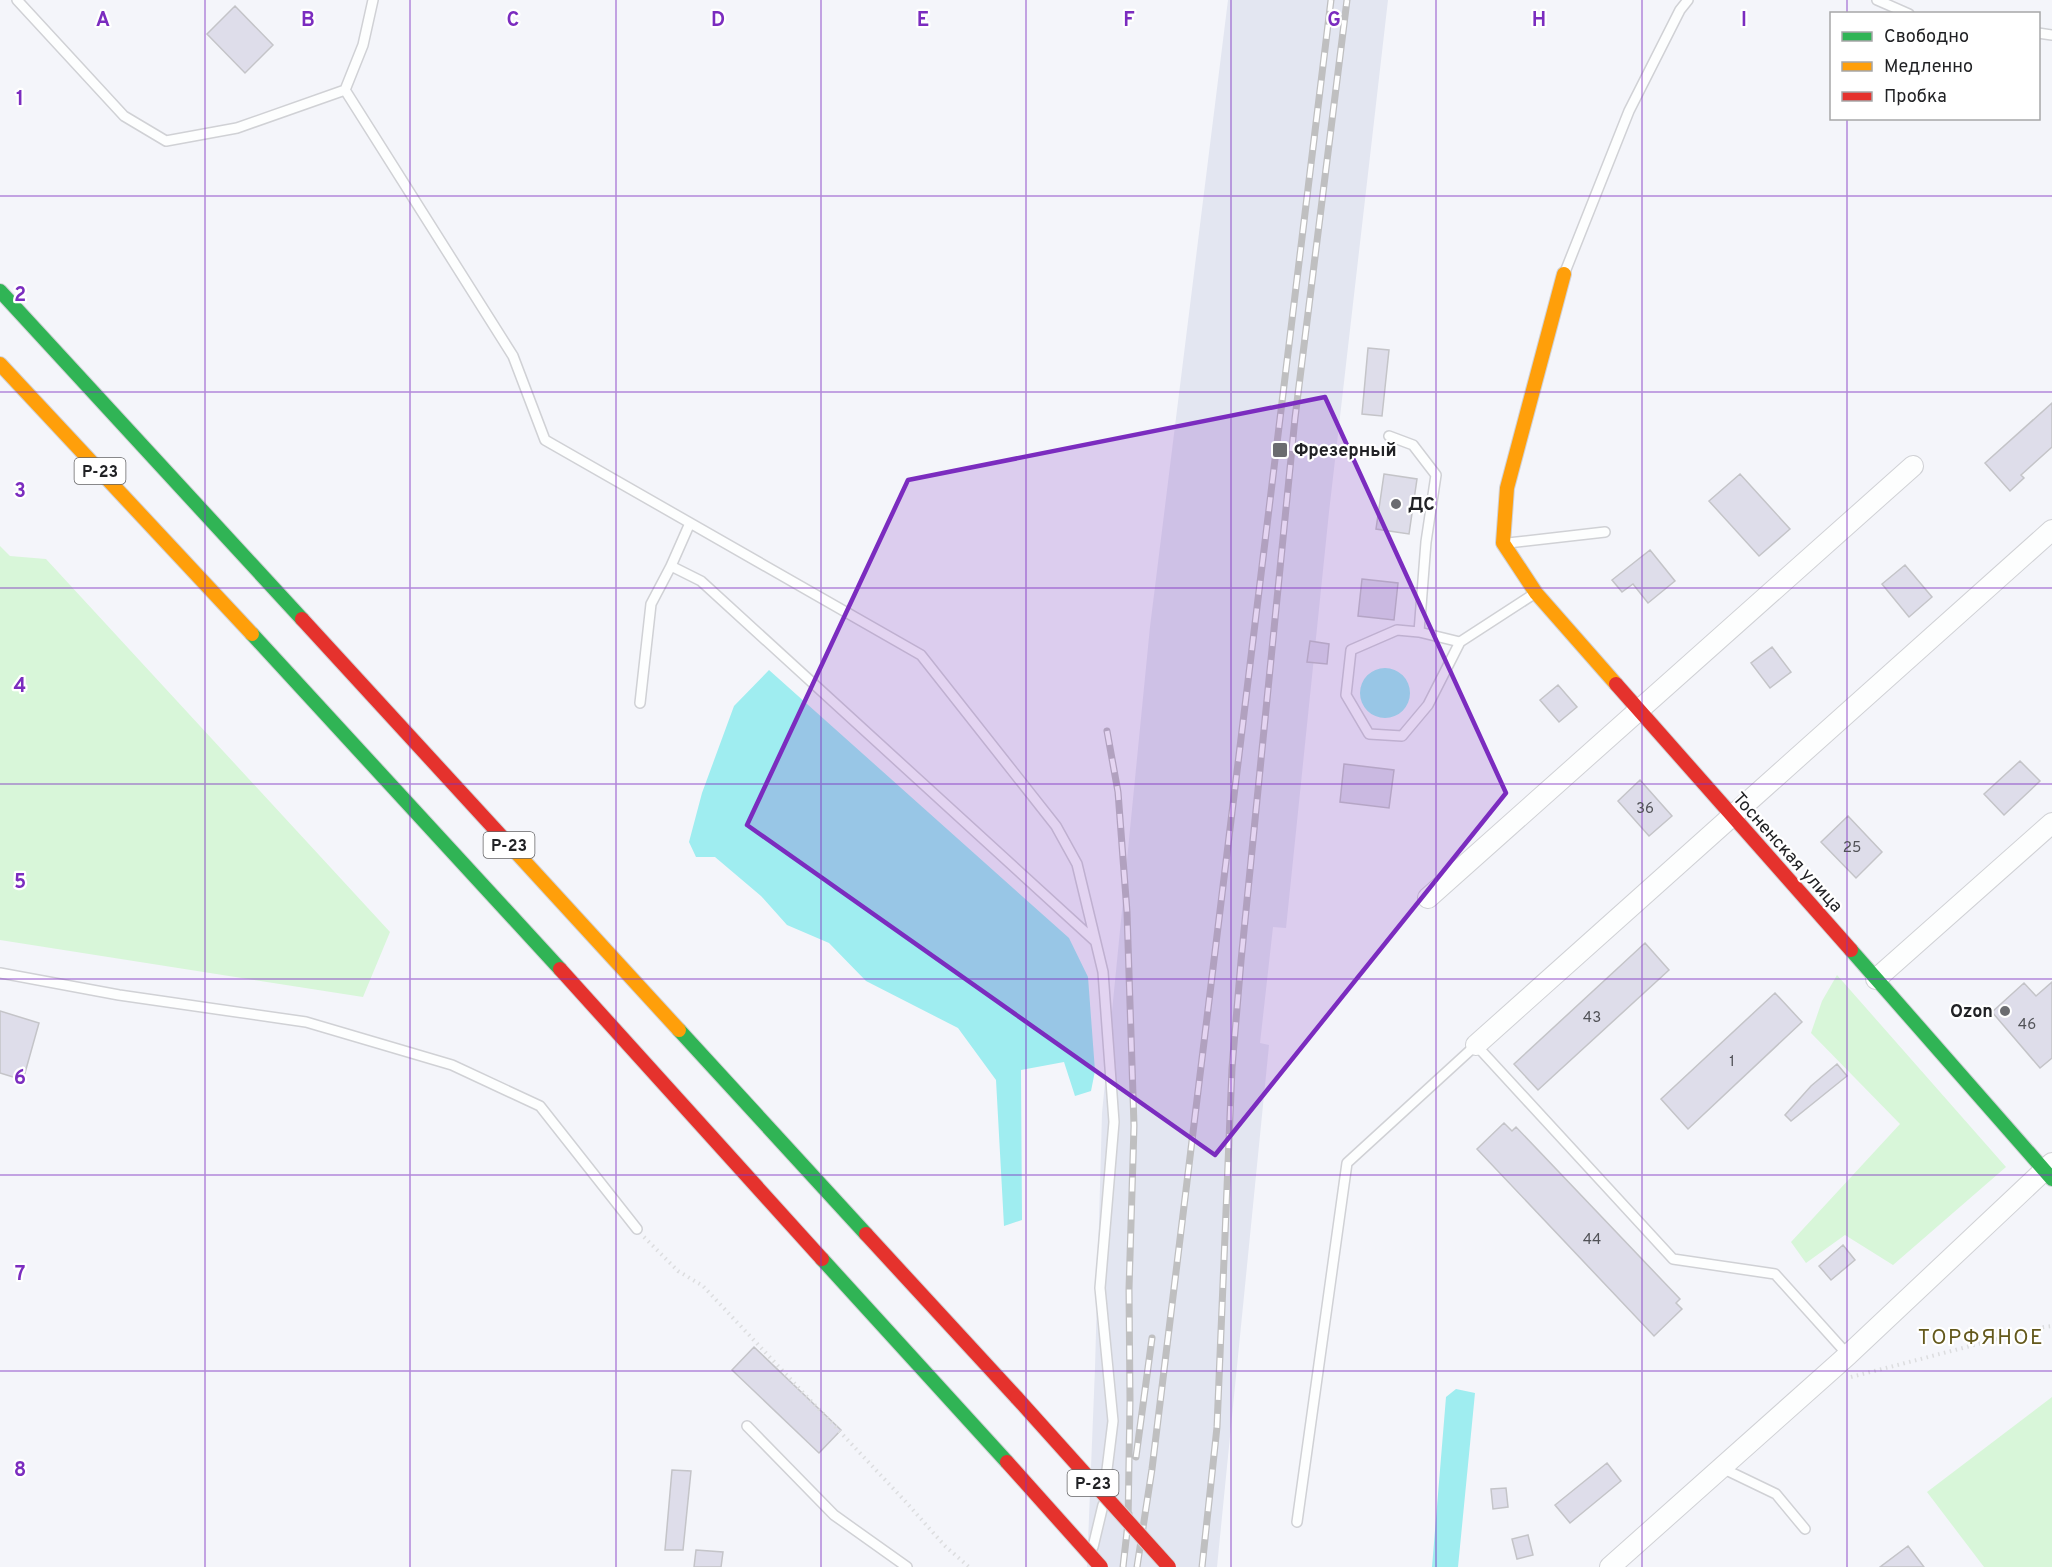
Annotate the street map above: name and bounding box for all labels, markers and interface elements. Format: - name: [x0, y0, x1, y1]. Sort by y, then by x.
- text: A: [96, 8, 110, 34]
- text: B: [301, 8, 315, 34]
- text: C: [507, 8, 519, 34]
- text: D: [711, 8, 725, 34]
- text: E: [917, 8, 929, 34]
- text: F: [1123, 8, 1135, 34]
- text: G: [1327, 8, 1341, 34]
- text: H: [1532, 8, 1546, 34]
- text: I: [1741, 8, 1747, 34]
- legend: [1830, 12, 2040, 120]
- text: Свободно: [1884, 26, 1969, 49]
- text: Медленно: [1884, 56, 1973, 79]
- text: Пробка: [1884, 86, 1947, 109]
- text: 1: [16, 87, 24, 113]
- text: 2: [14, 283, 26, 309]
- place label: Фрезерный: [1294, 440, 1397, 463]
- marker: Фрезерный: [1271, 441, 1289, 459]
- road number: Р-23: [74, 458, 126, 484]
- text: 3: [14, 479, 26, 505]
- place label: ДС: [1408, 494, 1435, 517]
- marker: ДС: [1389, 497, 1403, 511]
- text: 4: [14, 674, 26, 700]
- street label: Тосненская улица: [1727, 788, 1847, 918]
- house number: 36: [1636, 800, 1654, 819]
- road number: Р-23: [484, 832, 534, 858]
- house number: 25: [1843, 839, 1861, 858]
- text: 5: [14, 870, 26, 896]
- place label: Ozon: [1950, 1001, 1993, 1024]
- marker: Ozon: [1998, 1004, 2012, 1018]
- house number: 43: [1583, 1009, 1601, 1028]
- house number: 46: [2018, 1016, 2036, 1035]
- house number: 1: [1729, 1053, 1735, 1072]
- text: 6: [14, 1066, 26, 1092]
- house number: 44: [1583, 1231, 1601, 1250]
- text: 7: [15, 1262, 25, 1288]
- district label: ТОРФЯНОЕ: [1918, 1325, 2044, 1352]
- text: 8: [14, 1458, 26, 1484]
- road number: Р-23: [1068, 1470, 1118, 1496]

